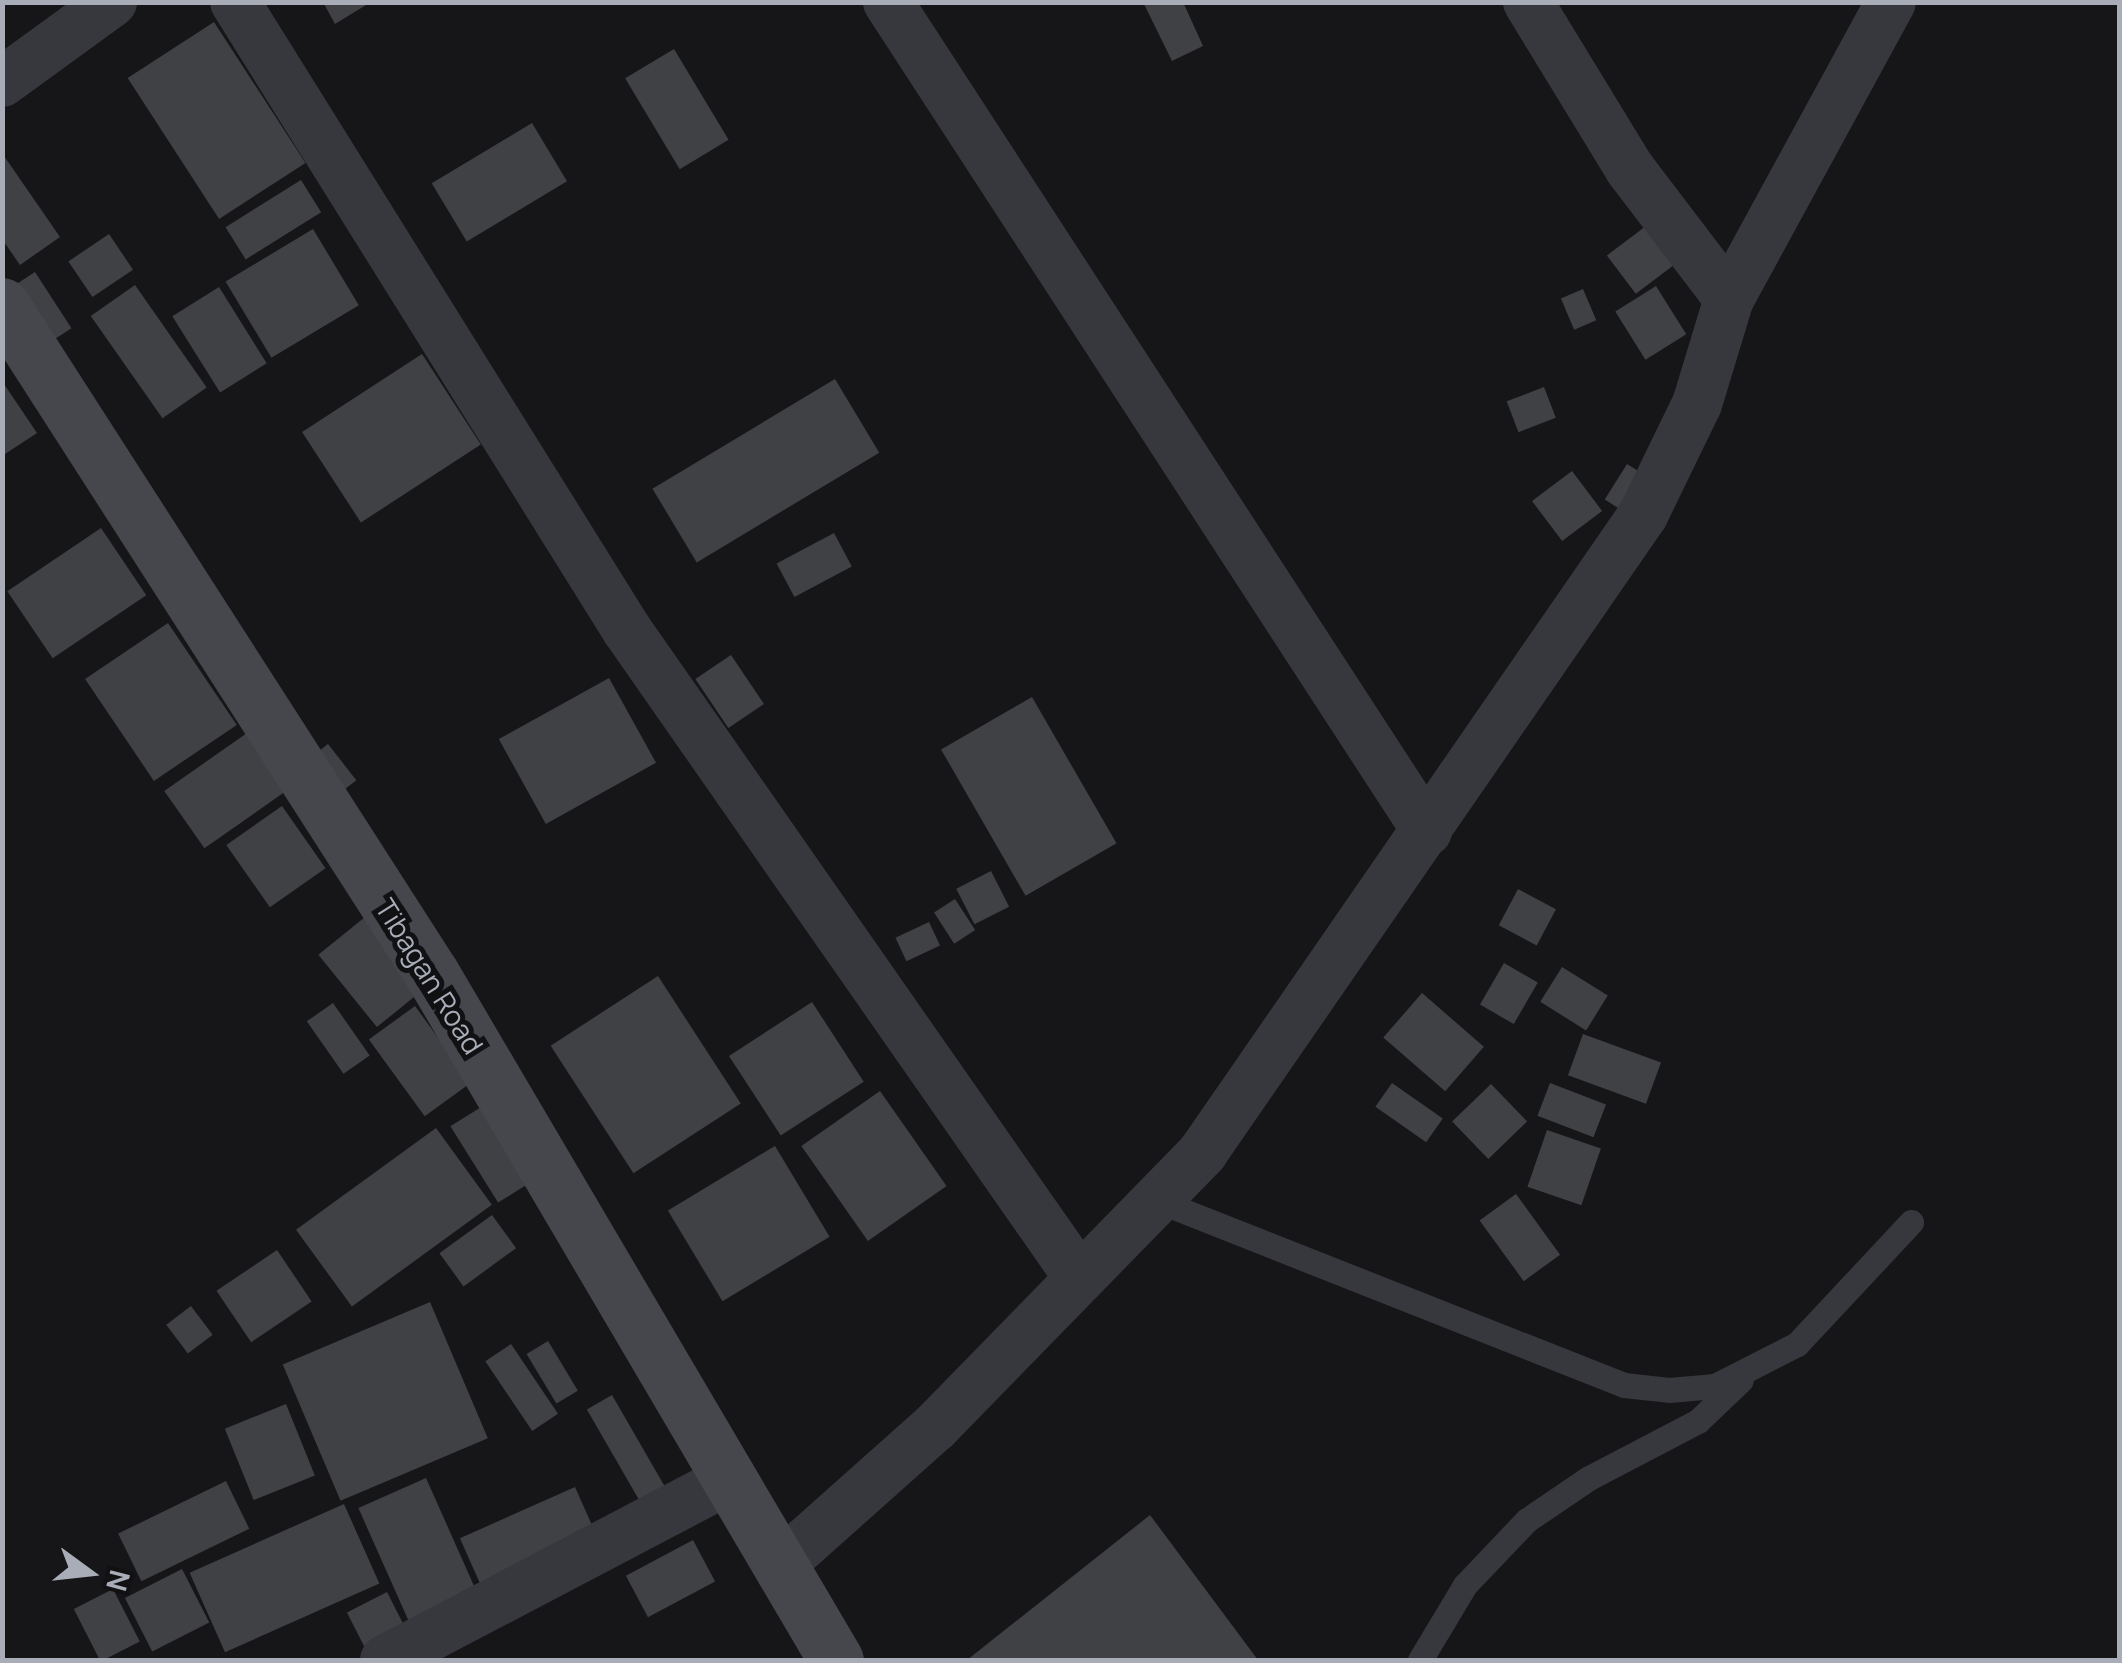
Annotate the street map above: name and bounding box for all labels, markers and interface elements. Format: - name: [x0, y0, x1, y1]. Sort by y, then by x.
- street label: Tibagan Road: [369, 892, 491, 1060]
- north arrow: [40, 1523, 140, 1623]
- text: N: [98, 1566, 140, 1595]

